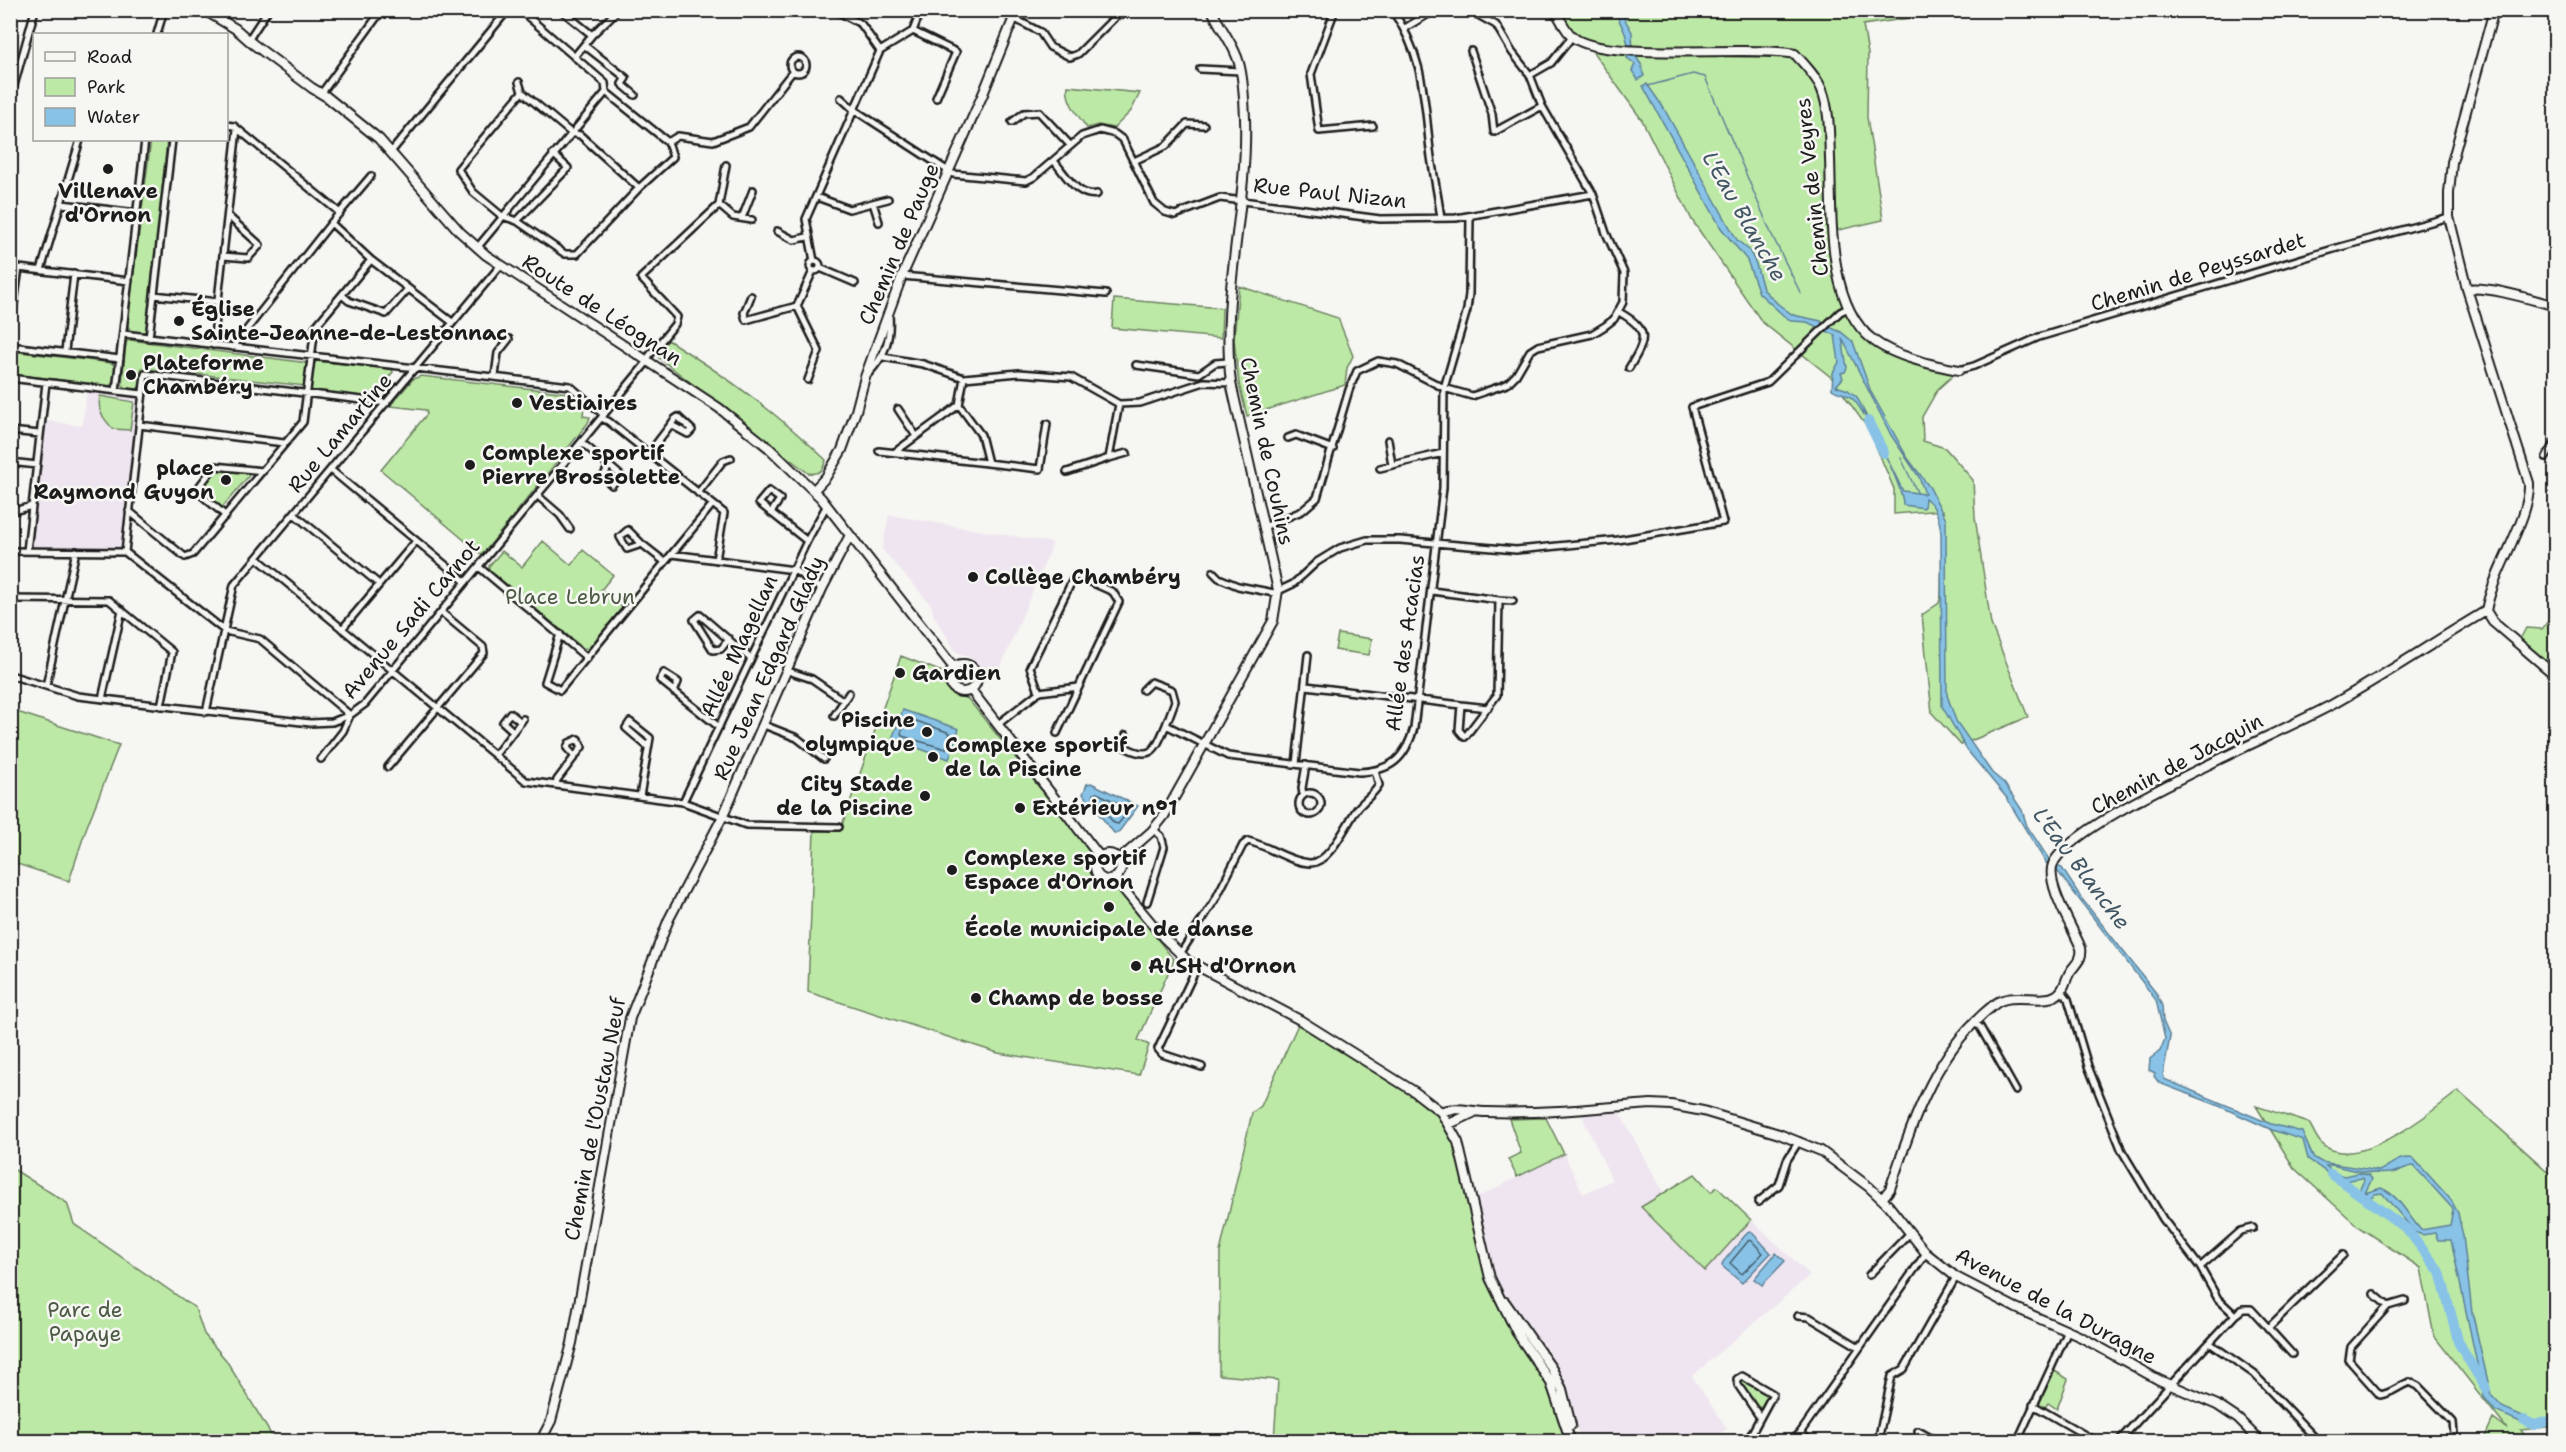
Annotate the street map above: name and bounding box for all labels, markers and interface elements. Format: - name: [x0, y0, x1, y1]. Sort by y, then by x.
- legend: [33, 33, 228, 141]
- text: Road: [87, 45, 132, 69]
- text: Park: [87, 75, 126, 99]
- street label: Chemin de Veyres: [1789, 96, 1835, 278]
- text: Water: [87, 105, 140, 129]
- water label: L'Eau Blanche: [1696, 146, 1794, 287]
- street label: Chemin de Pauge: [852, 159, 946, 329]
- marker: Villenave d'Ornon: [101, 162, 115, 176]
- street label: Rue Paul Nizan: [1252, 171, 1408, 215]
- place label: Villenave d'Ornon: [58, 177, 158, 229]
- street label: Chemin de Peyssardet: [2087, 226, 2309, 318]
- street label: Route de Léognan: [517, 248, 687, 372]
- place label: Église Sainte-Jeanne-de-Lestonnac: [191, 294, 507, 347]
- marker: Église Sainte-Jeanne-de-Lestonnac: [172, 314, 186, 328]
- place label: Plateforme Chambéry: [143, 349, 264, 401]
- street label: Chemin de Couhins: [1233, 354, 1301, 548]
- street label: Rue Lamartine: [282, 367, 398, 499]
- marker: Plateforme Chambéry: [124, 368, 138, 382]
- place label: Vestiaires: [529, 389, 637, 417]
- marker: Vestiaires: [510, 396, 524, 410]
- place label: Complexe sportif Pierre Brossolette: [482, 439, 680, 491]
- place label: place Raymond Guyon: [33, 454, 214, 506]
- marker: Complexe sportif Pierre Brossolette: [463, 458, 477, 472]
- marker: place Raymond Guyon: [219, 473, 233, 487]
- street label: Avenue Sadi Carnot: [336, 533, 486, 705]
- street label: Rue Jean Edgard Glady: [707, 551, 831, 785]
- street label: Allée des Acacias: [1379, 553, 1431, 733]
- place label: Collège Chambéry: [985, 563, 1181, 591]
- street label: Allée Magellan: [694, 570, 784, 722]
- marker: Collège Chambéry: [966, 570, 980, 584]
- park label: Place Lebrun: [505, 583, 635, 611]
- place label: Gardien: [912, 659, 1001, 687]
- marker: Gardien: [893, 666, 907, 680]
- place label: Piscine olympique: [805, 706, 915, 758]
- street label: Chemin de Jacquin: [2086, 707, 2268, 821]
- marker: Piscine olympique: [920, 725, 934, 739]
- place label: Complexe sportif de la Piscine: [945, 731, 1128, 783]
- marker: Complexe sportif de la Piscine: [926, 750, 940, 764]
- place label: City Stade de la Piscine: [776, 770, 913, 822]
- marker: City Stade de la Piscine: [918, 789, 932, 803]
- place label: Extérieur n°1: [1032, 794, 1178, 822]
- marker: Extérieur n°1: [1013, 801, 1027, 815]
- water label: L'Eau Blanche: [2026, 801, 2137, 935]
- place label: Complexe sportif Espace d'Ornon: [964, 844, 1147, 896]
- marker: Complexe sportif Espace d'Ornon: [945, 863, 959, 877]
- marker: École municipale de danse: [1102, 900, 1116, 914]
- place label: École municipale de danse: [964, 914, 1254, 943]
- place label: ALSH d'Ornon: [1148, 952, 1296, 980]
- marker: ALSH d'Ornon: [1129, 959, 1143, 973]
- place label: Champ de bosse: [988, 984, 1164, 1012]
- marker: Champ de bosse: [969, 991, 983, 1005]
- street label: Chemin de l'Oustau Neuf: [558, 994, 632, 1243]
- street label: Avenue de la Duragne: [1950, 1241, 2162, 1371]
- park label: Parc de Papaye: [47, 1296, 123, 1348]

